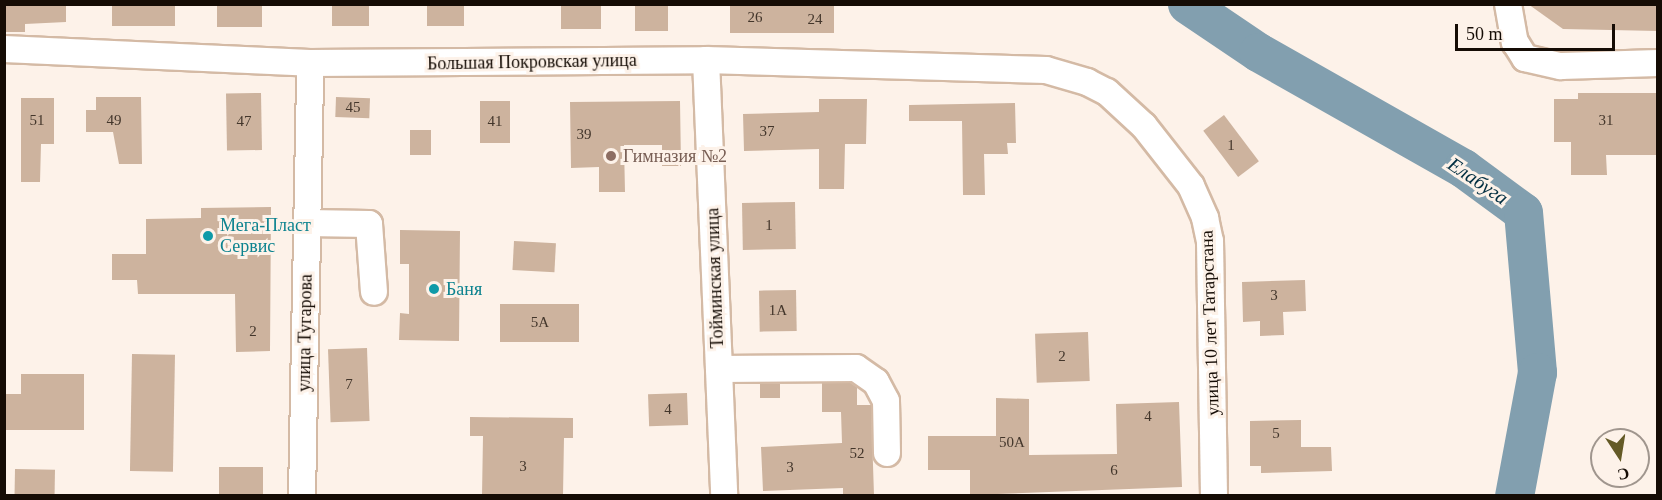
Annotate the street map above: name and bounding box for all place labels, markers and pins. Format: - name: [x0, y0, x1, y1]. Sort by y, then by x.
- place label: Гимназия №2: [623, 145, 727, 167]
- marker: Гимназия №2: [604, 149, 618, 163]
- place label: Мега-Пласт Сервис: [220, 215, 311, 258]
- marker: Мега-Пласт Сервис: [201, 229, 215, 243]
- place label: Баня: [446, 278, 482, 300]
- marker: Баня: [427, 282, 441, 296]

